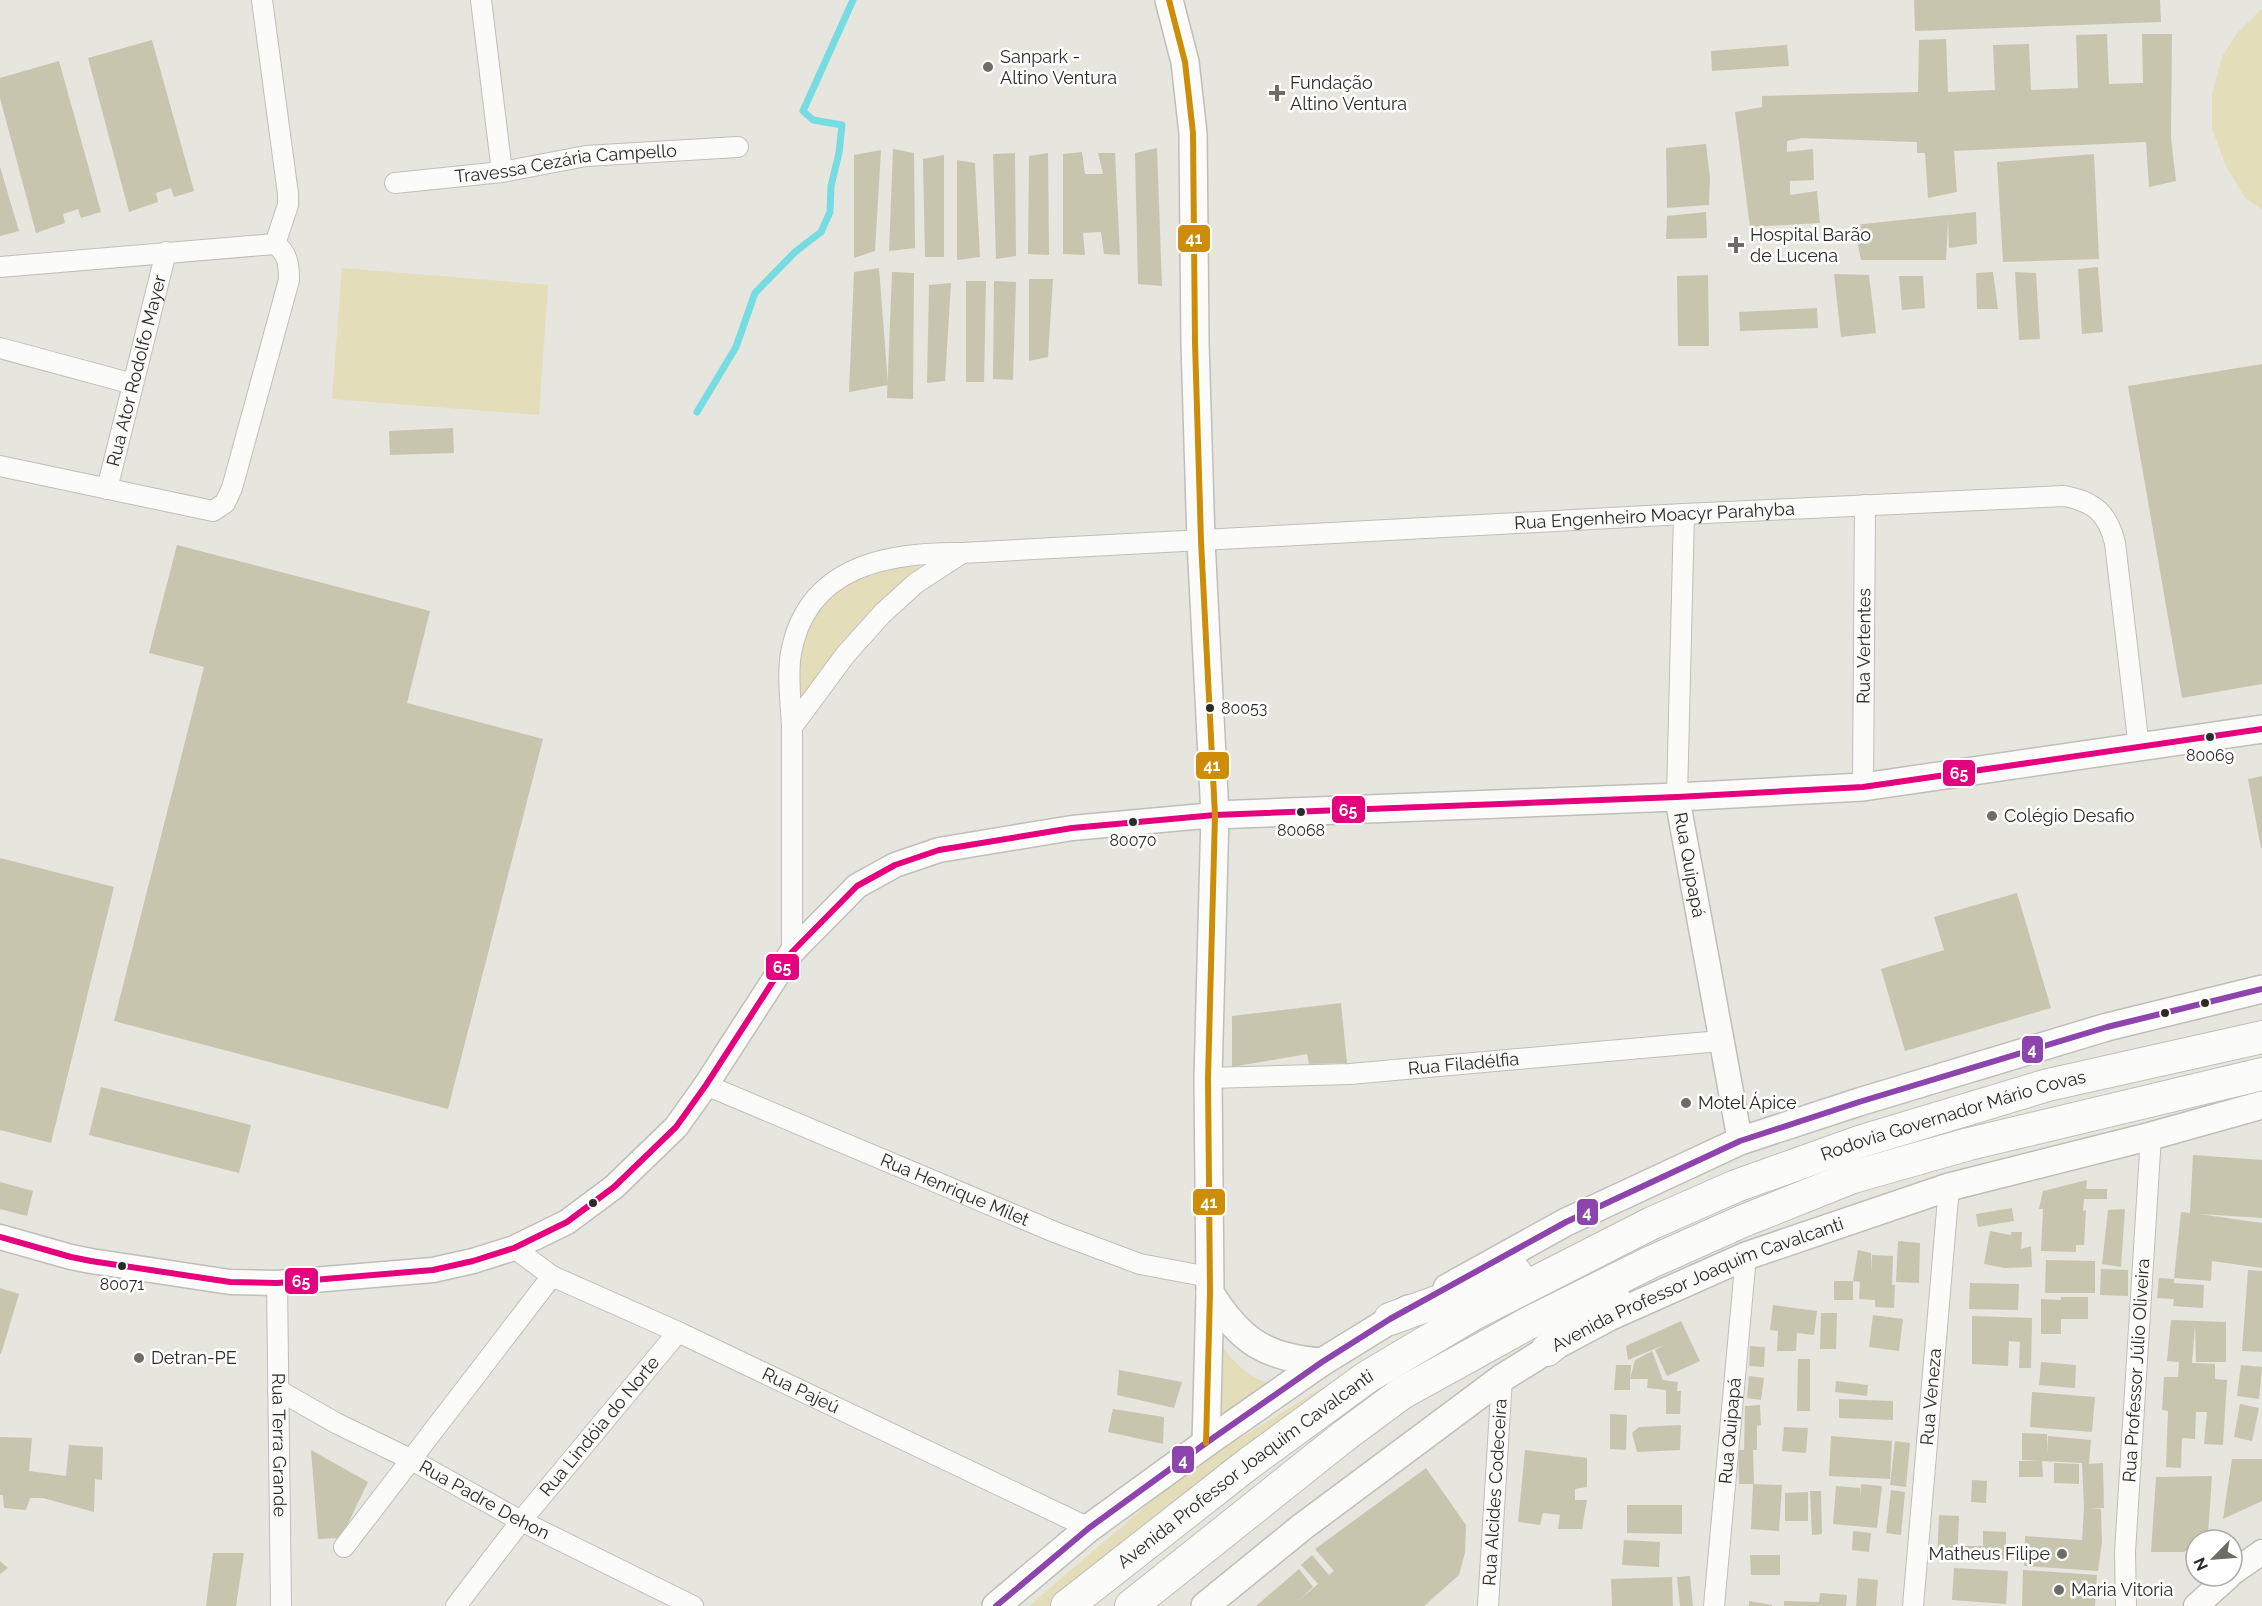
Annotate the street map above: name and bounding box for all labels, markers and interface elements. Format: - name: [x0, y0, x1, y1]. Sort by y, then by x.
- place label: Sanpark - Altino Ventura: [1000, 46, 1117, 88]
- marker: Sanpark - Altino Ventura: [981, 60, 995, 74]
- place label: Fundação Altino Ventura: [1290, 72, 1407, 114]
- marker: Fundação Altino Ventura: [1268, 84, 1286, 102]
- street label: Travessa Cezária Campello: [454, 140, 678, 187]
- line badge: 41: [1177, 224, 1211, 253]
- place label: Hospital Barão de Lucena: [1750, 224, 1871, 266]
- text: 41: [1185, 229, 1203, 248]
- marker: Hospital Barão de Lucena: [1727, 236, 1745, 254]
- street label: Rua Ator Rodolfo Mayer: [102, 272, 170, 468]
- street label: Rua Engenheiro Moacyr Parahyba: [1514, 498, 1795, 533]
- street label: Rua Vertentes: [1853, 588, 1874, 704]
- place label: 80053: [1221, 699, 1267, 718]
- marker: 80053: [1204, 702, 1216, 714]
- marker: 80069: [2204, 731, 2216, 743]
- place label: 80069: [2186, 746, 2234, 765]
- line badge: 41: [1195, 751, 1230, 780]
- text: 41: [1203, 756, 1221, 775]
- line badge: 65: [1942, 759, 1976, 787]
- text: 65: [1950, 764, 1968, 783]
- line badge: 65: [1331, 795, 1366, 824]
- text: 65: [1339, 801, 1357, 820]
- place label: Colégio Desafio: [2004, 805, 2135, 826]
- marker: 80068: [1295, 806, 1307, 818]
- marker: Colégio Desafio: [1985, 809, 1999, 823]
- street label: Rua Quipapá: [1670, 810, 1710, 919]
- marker: 80070: [1127, 816, 1139, 828]
- place label: 80068: [1277, 821, 1325, 840]
- place label: 80070: [1109, 831, 1157, 850]
- line badge: 65: [765, 953, 800, 981]
- text: 65: [773, 958, 791, 977]
- unlabelled marker: [2199, 997, 2211, 1009]
- unlabelled marker: [2159, 1007, 2171, 1019]
- line badge: 4: [2021, 1035, 2044, 1064]
- text: 4: [2027, 1040, 2037, 1059]
- street label: Rua Filadélfia: [1407, 1048, 1520, 1079]
- street label: Rodovia Governador Mário Covas: [1818, 1066, 2088, 1165]
- place label: Motel Ápice: [1698, 1091, 1797, 1113]
- marker: Motel Ápice: [1679, 1096, 1693, 1110]
- street label: Rua Henrique Milet: [877, 1149, 1032, 1230]
- line badge: 41: [1192, 1188, 1226, 1216]
- text: 41: [1200, 1193, 1218, 1212]
- unlabelled marker: [587, 1197, 599, 1209]
- line badge: 4: [1576, 1198, 1599, 1226]
- text: 4: [1582, 1203, 1592, 1222]
- street label: Avenida Professor Joaquim Cavalcanti: [1548, 1213, 1846, 1356]
- street label: Rua Professor Júlio Oliveira: [2118, 1258, 2153, 1483]
- marker: 80071: [116, 1260, 128, 1272]
- line badge: 65: [284, 1267, 319, 1295]
- text: 65: [292, 1272, 310, 1291]
- place label: 80071: [100, 1275, 144, 1294]
- place label: Detran-PE: [151, 1347, 237, 1368]
- street label: Rua Veneza: [1916, 1347, 1945, 1446]
- marker: Detran-PE: [132, 1351, 146, 1365]
- street label: Rua Lindóia do Norte: [535, 1351, 664, 1500]
- street label: Rua Pajeú: [759, 1363, 843, 1417]
- street label: Avenida Professor Joaquim Cavalcanti: [1113, 1365, 1377, 1572]
- street label: Rua Terra Grande: [268, 1373, 291, 1518]
- street label: Rua Quipapá: [1714, 1377, 1745, 1485]
- street label: Rua Alcides Codeceira: [1478, 1398, 1511, 1586]
- line badge: 4: [1171, 1445, 1195, 1474]
- text: 4: [1178, 1451, 1188, 1470]
- street label: Rua Padre Dehon: [416, 1455, 553, 1543]
- north arrow: [2184, 1528, 2244, 1588]
- place label: Matheus Filipe: [1928, 1543, 2050, 1564]
- marker: Matheus Filipe: [2055, 1547, 2069, 1561]
- text: N: [2190, 1555, 2212, 1574]
- place label: Maria Vitoria: [2071, 1579, 2173, 1600]
- marker: Maria Vitoria: [2052, 1583, 2066, 1597]

